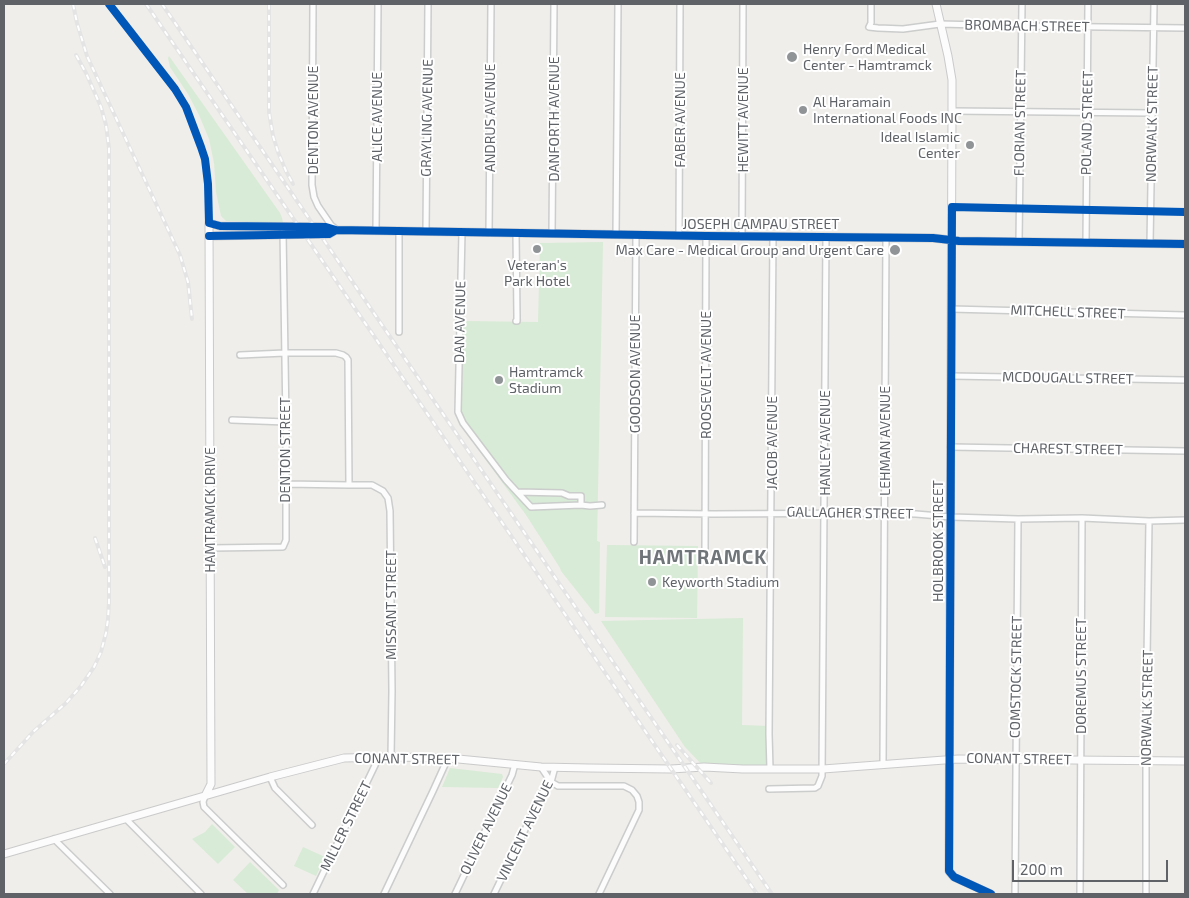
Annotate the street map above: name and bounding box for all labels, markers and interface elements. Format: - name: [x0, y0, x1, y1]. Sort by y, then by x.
- street label: BROMBACH STREET: [964, 17, 1090, 35]
- place label: Henry Ford Medical Center - Hamtramck: [803, 41, 932, 74]
- marker: Henry Ford Medical Center - Hamtramck: [785, 50, 799, 64]
- street label: DANFORTH AVENUE: [546, 56, 562, 182]
- street label: GRAYLING AVENUE: [418, 59, 436, 177]
- street label: ANDRUS AVENUE: [482, 64, 498, 172]
- street label: DENTON AVENUE: [305, 66, 321, 174]
- street label: NORWALK STREET: [1143, 66, 1161, 182]
- street label: HEWITT AVENUE: [735, 67, 751, 173]
- street label: FLORIAN STREET: [1011, 70, 1029, 176]
- street label: POLAND STREET: [1078, 71, 1096, 175]
- street label: ALICE AVENUE: [369, 72, 385, 162]
- street label: FABER AVENUE: [672, 72, 688, 168]
- place label: Al Haramain International Foods INC: [813, 94, 962, 126]
- marker: Al Haramain International Foods INC: [797, 104, 809, 116]
- place label: Ideal Islamic Center: [881, 129, 960, 162]
- marker: Ideal Islamic Center: [964, 139, 976, 151]
- street label: JOSEPH CAMPAU STREET: [683, 216, 839, 232]
- place label: Max Care - Medical Group and Urgent Care: [616, 242, 884, 258]
- marker: Veteran's Park Hotel: [531, 243, 543, 255]
- marker: Max Care - Medical Group and Urgent Care: [888, 243, 902, 257]
- place label: Veteran's Park Hotel: [504, 257, 570, 290]
- street label: DAN AVENUE: [451, 281, 469, 363]
- street label: MITCHELL STREET: [1010, 302, 1126, 322]
- street label: ROOSEVELT AVENUE: [698, 311, 714, 439]
- street label: GOODSON AVENUE: [627, 315, 643, 433]
- place label: Hamtramck Stadium: [509, 364, 583, 397]
- street label: MCDOUGALL STREET: [1002, 368, 1134, 388]
- marker: Hamtramck Stadium: [493, 374, 505, 386]
- street label: LEHMAN AVENUE: [877, 386, 893, 496]
- street label: HANLEY AVENUE: [817, 390, 833, 496]
- street label: JACOB AVENUE: [764, 396, 780, 490]
- street label: DENTON STREET: [277, 397, 293, 503]
- street label: CHAREST STREET: [1013, 440, 1123, 458]
- street label: HAMTRAMCK DRIVE: [202, 447, 218, 573]
- street label: HOLBROOK STREET: [930, 480, 946, 602]
- street label: GALLAGHER STREET: [786, 503, 914, 523]
- district label: HAMTRAMCK: [638, 547, 768, 569]
- street label: MISSANT STREET: [383, 550, 399, 660]
- place label: Keyworth Stadium: [662, 574, 779, 590]
- marker: Keyworth Stadium: [646, 576, 658, 588]
- street label: COMSTOCK STREET: [1007, 616, 1025, 738]
- street label: DOREMUS STREET: [1073, 618, 1089, 734]
- street label: NORWALK STREET: [1138, 650, 1156, 766]
- street label: CONANT STREET: [354, 750, 460, 768]
- street label: CONANT STREET: [966, 750, 1072, 768]
- street label: MILLER STREET: [317, 778, 375, 874]
- street label: VINCENT AVENUE: [493, 778, 557, 884]
- street label: OLIVER AVENUE: [457, 780, 515, 878]
- scale bar: [1014, 850, 1170, 882]
- text: 200 m: [1020, 860, 1063, 878]

